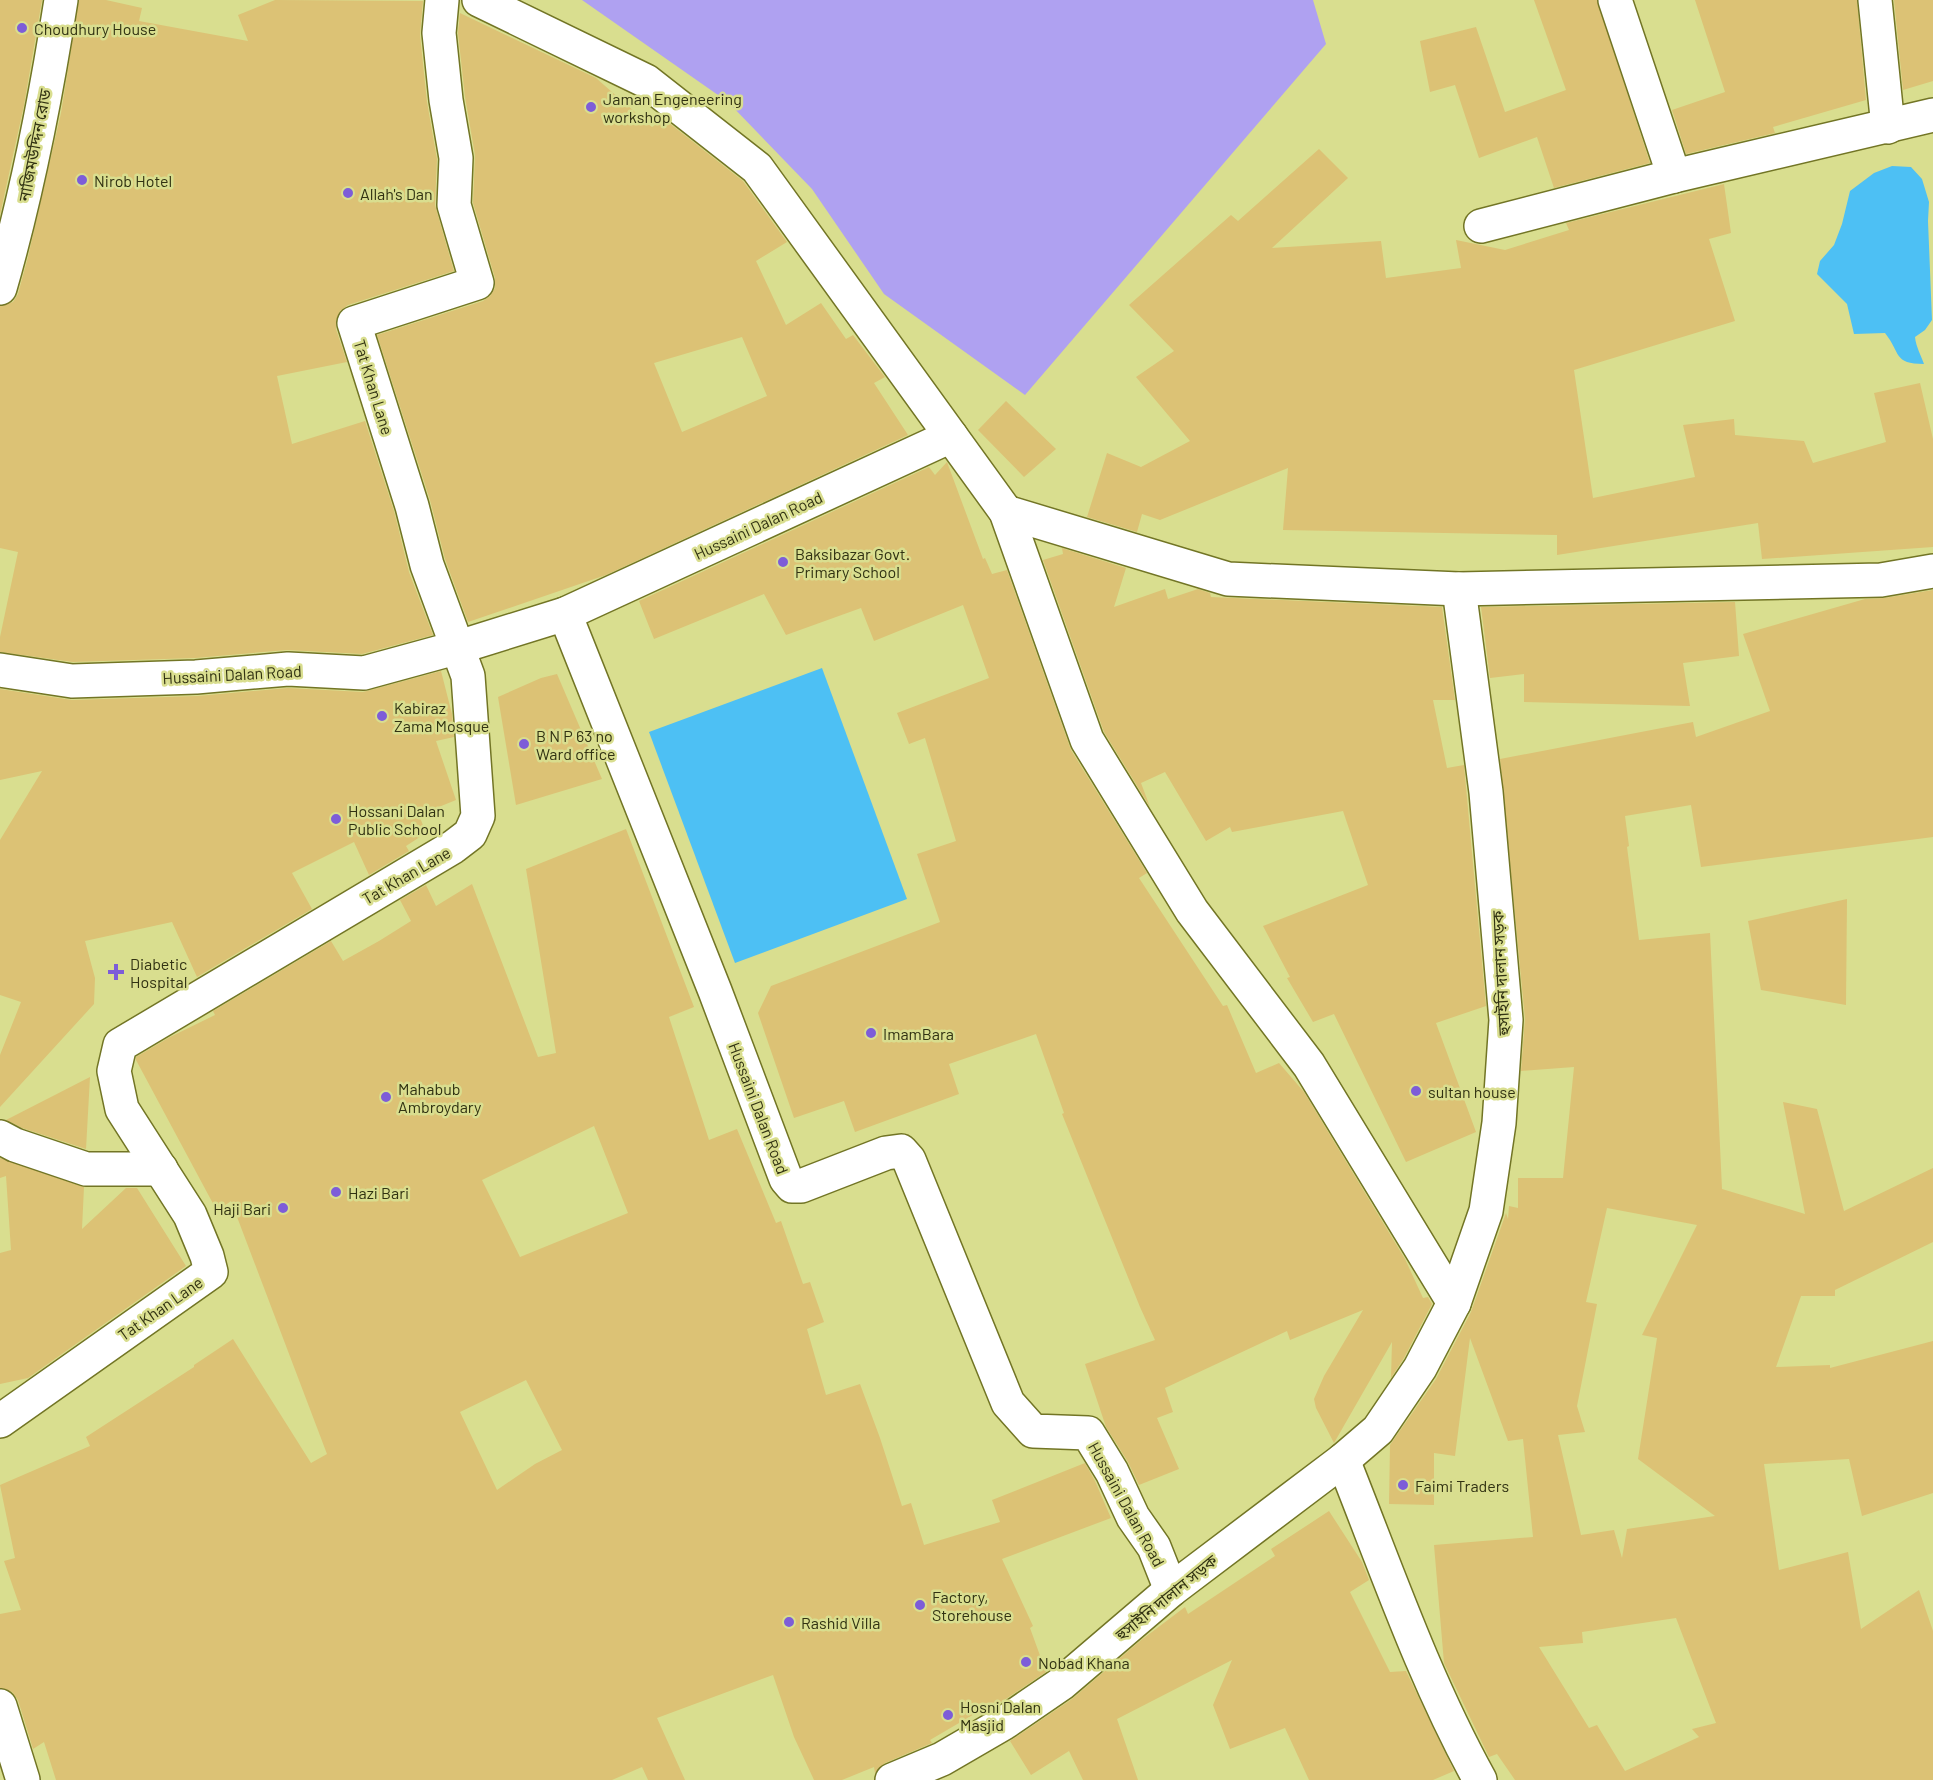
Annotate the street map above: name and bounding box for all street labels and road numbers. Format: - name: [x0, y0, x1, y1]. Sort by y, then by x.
- street label: নাজিমউদ্দিন রোড: [14, 87, 54, 204]
- street label: Tat Khan Lane: [350, 337, 398, 437]
- street label: Hussaini Dalan Road: [691, 487, 825, 563]
- street label: Hussaini Dalan Road: [162, 661, 302, 687]
- street label: Tat Khan Lane: [359, 842, 453, 908]
- street label: হুসাইনি দালান সড়ক: [1487, 909, 1513, 1037]
- street label: Hussaini Dalan Road: [725, 1040, 793, 1176]
- street label: Tat Khan Lane: [114, 1272, 206, 1344]
- street label: Hussaini Dalan Road: [1085, 1438, 1169, 1570]
- street label: হুসাইনি দালান সড়ক: [1111, 1550, 1221, 1644]

